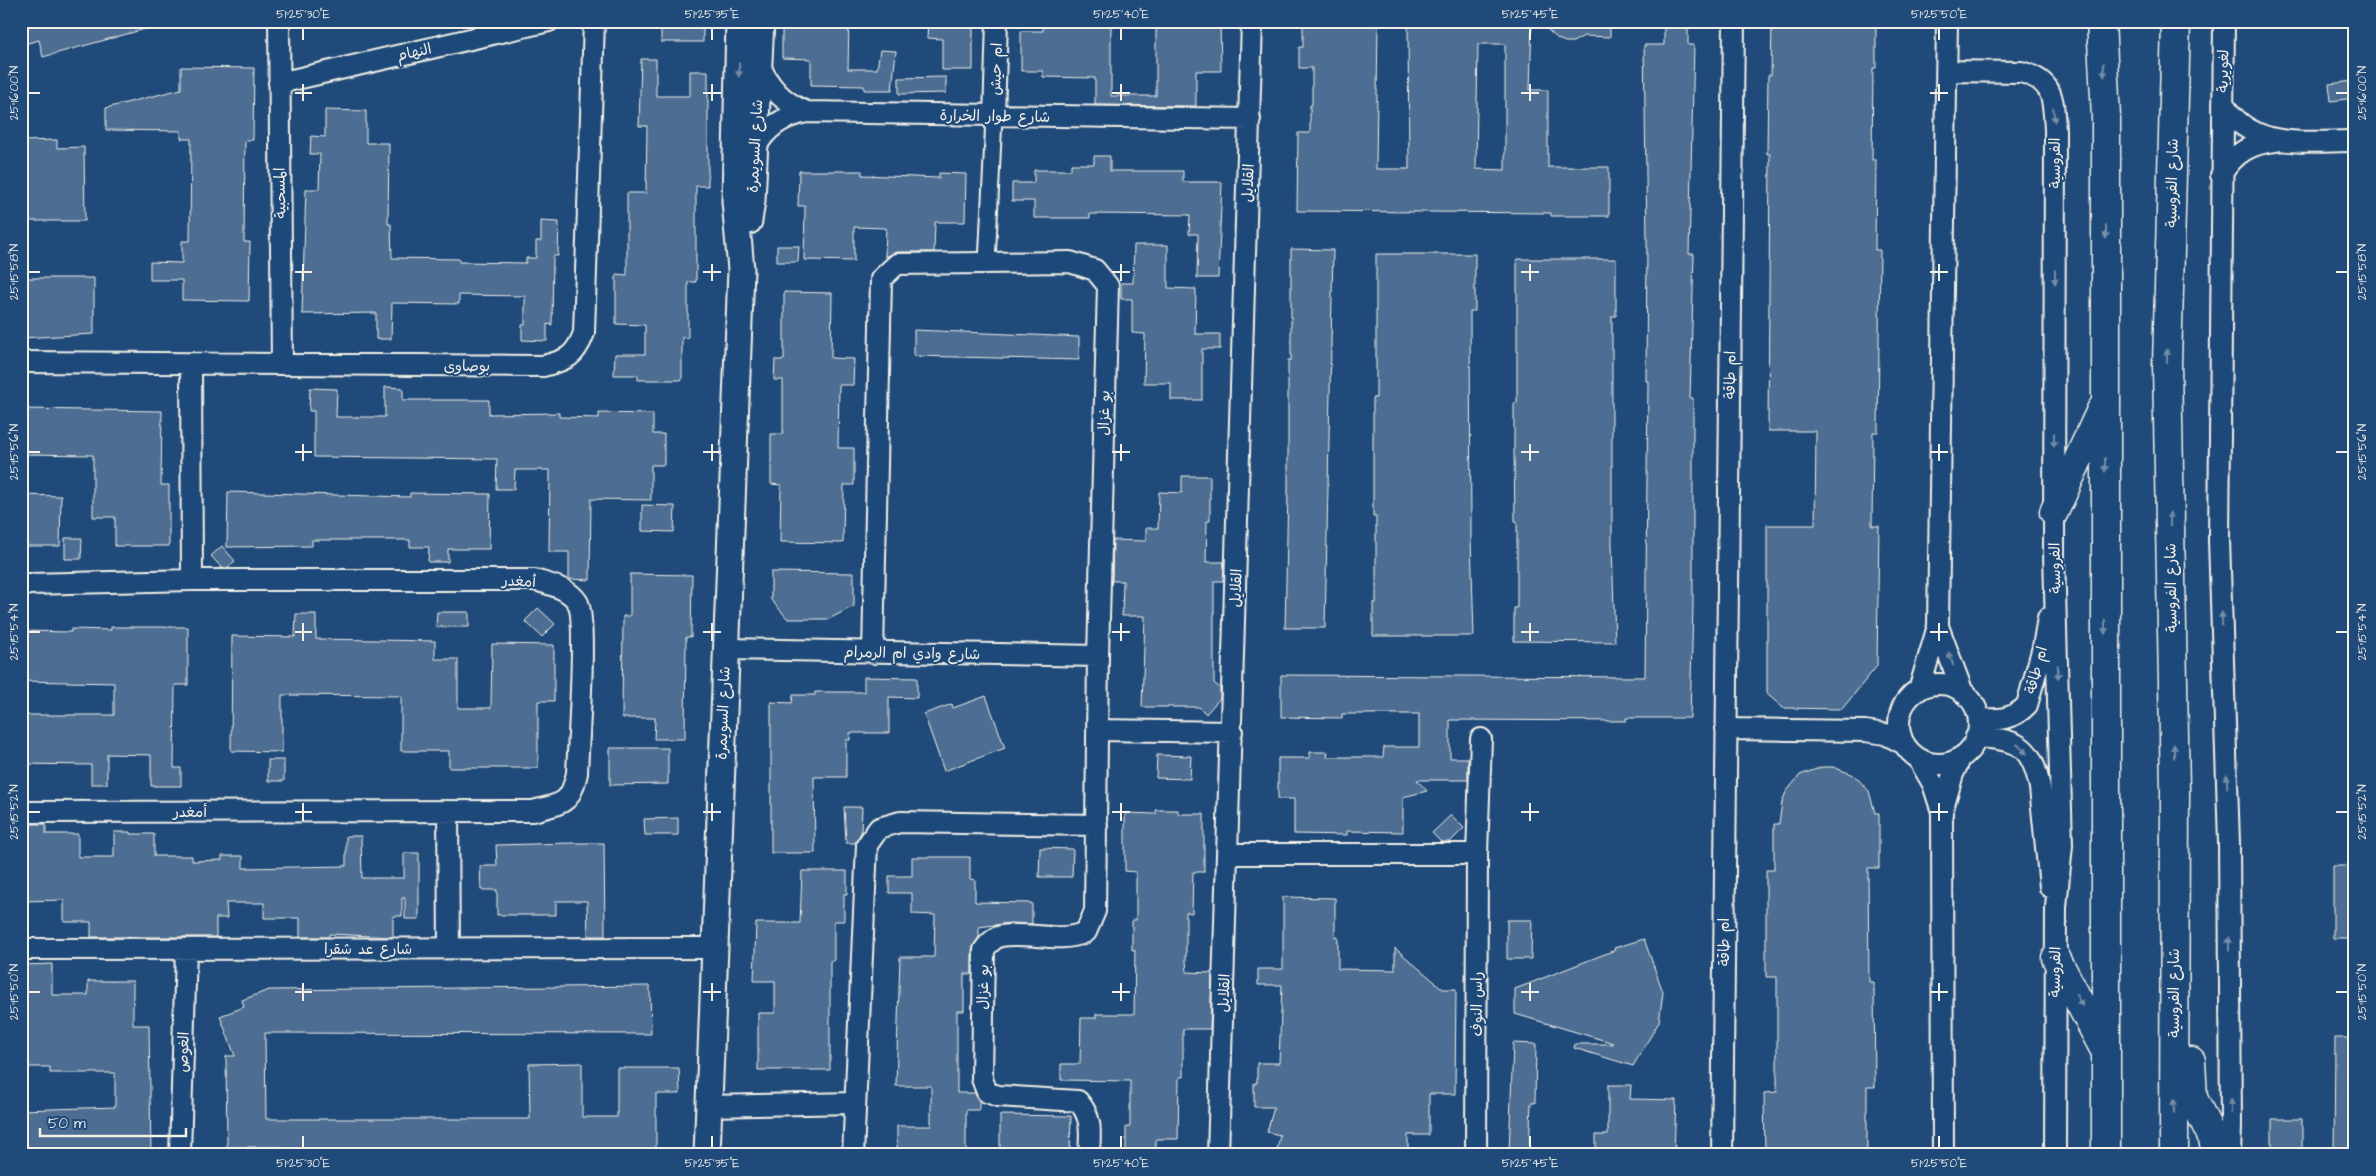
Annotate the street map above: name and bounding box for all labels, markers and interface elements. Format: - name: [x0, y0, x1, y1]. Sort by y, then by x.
- text: 51°25'30"E: [276, 6, 330, 23]
- text: 51°25'35"E: [685, 6, 739, 23]
- text: 51°25'40"E: [1093, 6, 1149, 23]
- text: 51°25'45"E: [1502, 6, 1558, 23]
- text: 51°25'50"E: [1911, 6, 1967, 23]
- street label: النهام: [395, 38, 434, 68]
- street label: ام حيش: [985, 42, 1008, 96]
- street label: لغويرية: [2213, 49, 2234, 93]
- one-way arrow: [734, 62, 742, 78]
- one-way arrow: [2100, 62, 2108, 78]
- text: 25°16'00"N: [6, 65, 23, 120]
- text: 25°16'00"N: [2354, 65, 2371, 120]
- street label: شارع السويمرة: [743, 99, 768, 193]
- street label: شارع طوار الخرارة: [940, 105, 1050, 128]
- one-way arrow: [2050, 107, 2058, 123]
- street label: الفروسية: [2045, 138, 2066, 189]
- street label: شارع الفروسية: [2161, 138, 2184, 228]
- street label: القلايل: [1237, 163, 1260, 203]
- street label: المسحبية: [270, 167, 291, 219]
- one-way arrow: [2102, 225, 2110, 241]
- text: 25°15'58"N: [6, 243, 23, 300]
- text: 25°15'58"N: [2354, 243, 2371, 300]
- one-way arrow: [2051, 270, 2059, 286]
- one-way arrow: [2164, 348, 2172, 364]
- street label: ام طاقة: [1720, 351, 1741, 399]
- street label: بوصاوى: [444, 356, 490, 377]
- street label: بو غزال: [1094, 390, 1115, 436]
- text: 25°15'56"N: [6, 423, 23, 480]
- text: 25°15'56"N: [2354, 423, 2371, 480]
- one-way arrow: [2050, 432, 2058, 448]
- one-way arrow: [2101, 457, 2109, 473]
- one-way arrow: [2166, 510, 2174, 526]
- street label: الفروسية: [2045, 542, 2066, 594]
- street label: شارع الفروسية: [2160, 543, 2183, 633]
- street label: القلايل: [1225, 568, 1248, 608]
- street label: أمغدر: [501, 570, 537, 593]
- text: 25°15'54"N: [6, 603, 23, 661]
- text: 25°15'54"N: [2354, 603, 2371, 661]
- one-way arrow: [2218, 610, 2226, 626]
- one-way arrow: [2101, 620, 2109, 636]
- street label: شارع وادي ام الرمرام: [843, 642, 980, 666]
- street label: ام طاقة: [2020, 644, 2053, 696]
- one-way arrow: [1946, 651, 1954, 666]
- one-way arrow: [2055, 665, 2063, 681]
- street label: شارع السويمرة: [711, 666, 736, 760]
- one-way arrow: [2016, 743, 2028, 755]
- one-way arrow: [2170, 743, 2178, 759]
- one-way arrow: [2223, 773, 2231, 789]
- text: 25°15'52"N: [6, 784, 23, 840]
- text: 25°15'52"N: [2354, 784, 2371, 840]
- street label: أمغدر: [172, 802, 207, 823]
- street label: ام طاقة: [1714, 918, 1735, 966]
- one-way arrow: [2225, 935, 2233, 951]
- street label: شارع عد شقرا: [324, 939, 412, 960]
- street label: الفروسية: [2045, 946, 2066, 998]
- street label: شارع الفروسية: [2164, 948, 2185, 1038]
- text: 25°15'50"N: [6, 963, 23, 1020]
- text: 25°15'50"N: [2354, 963, 2371, 1020]
- street label: بو غزال: [973, 964, 994, 1010]
- street label: راس النوف: [1467, 972, 1488, 1036]
- street label: القلايل: [1213, 973, 1236, 1013]
- one-way arrow: [2075, 993, 2083, 1008]
- street label: الغوص: [172, 1031, 195, 1073]
- one-way arrow: [2170, 1098, 2178, 1114]
- one-way arrow: [2227, 1098, 2235, 1114]
- scale bar: [40, 1106, 186, 1138]
- text: 50 m: [48, 1113, 86, 1134]
- text: 51°25'30"E: [276, 1155, 330, 1172]
- text: 51°25'35"E: [685, 1155, 739, 1172]
- text: 51°25'40"E: [1093, 1155, 1149, 1172]
- text: 51°25'45"E: [1502, 1155, 1558, 1172]
- text: 51°25'50"E: [1911, 1155, 1967, 1172]

